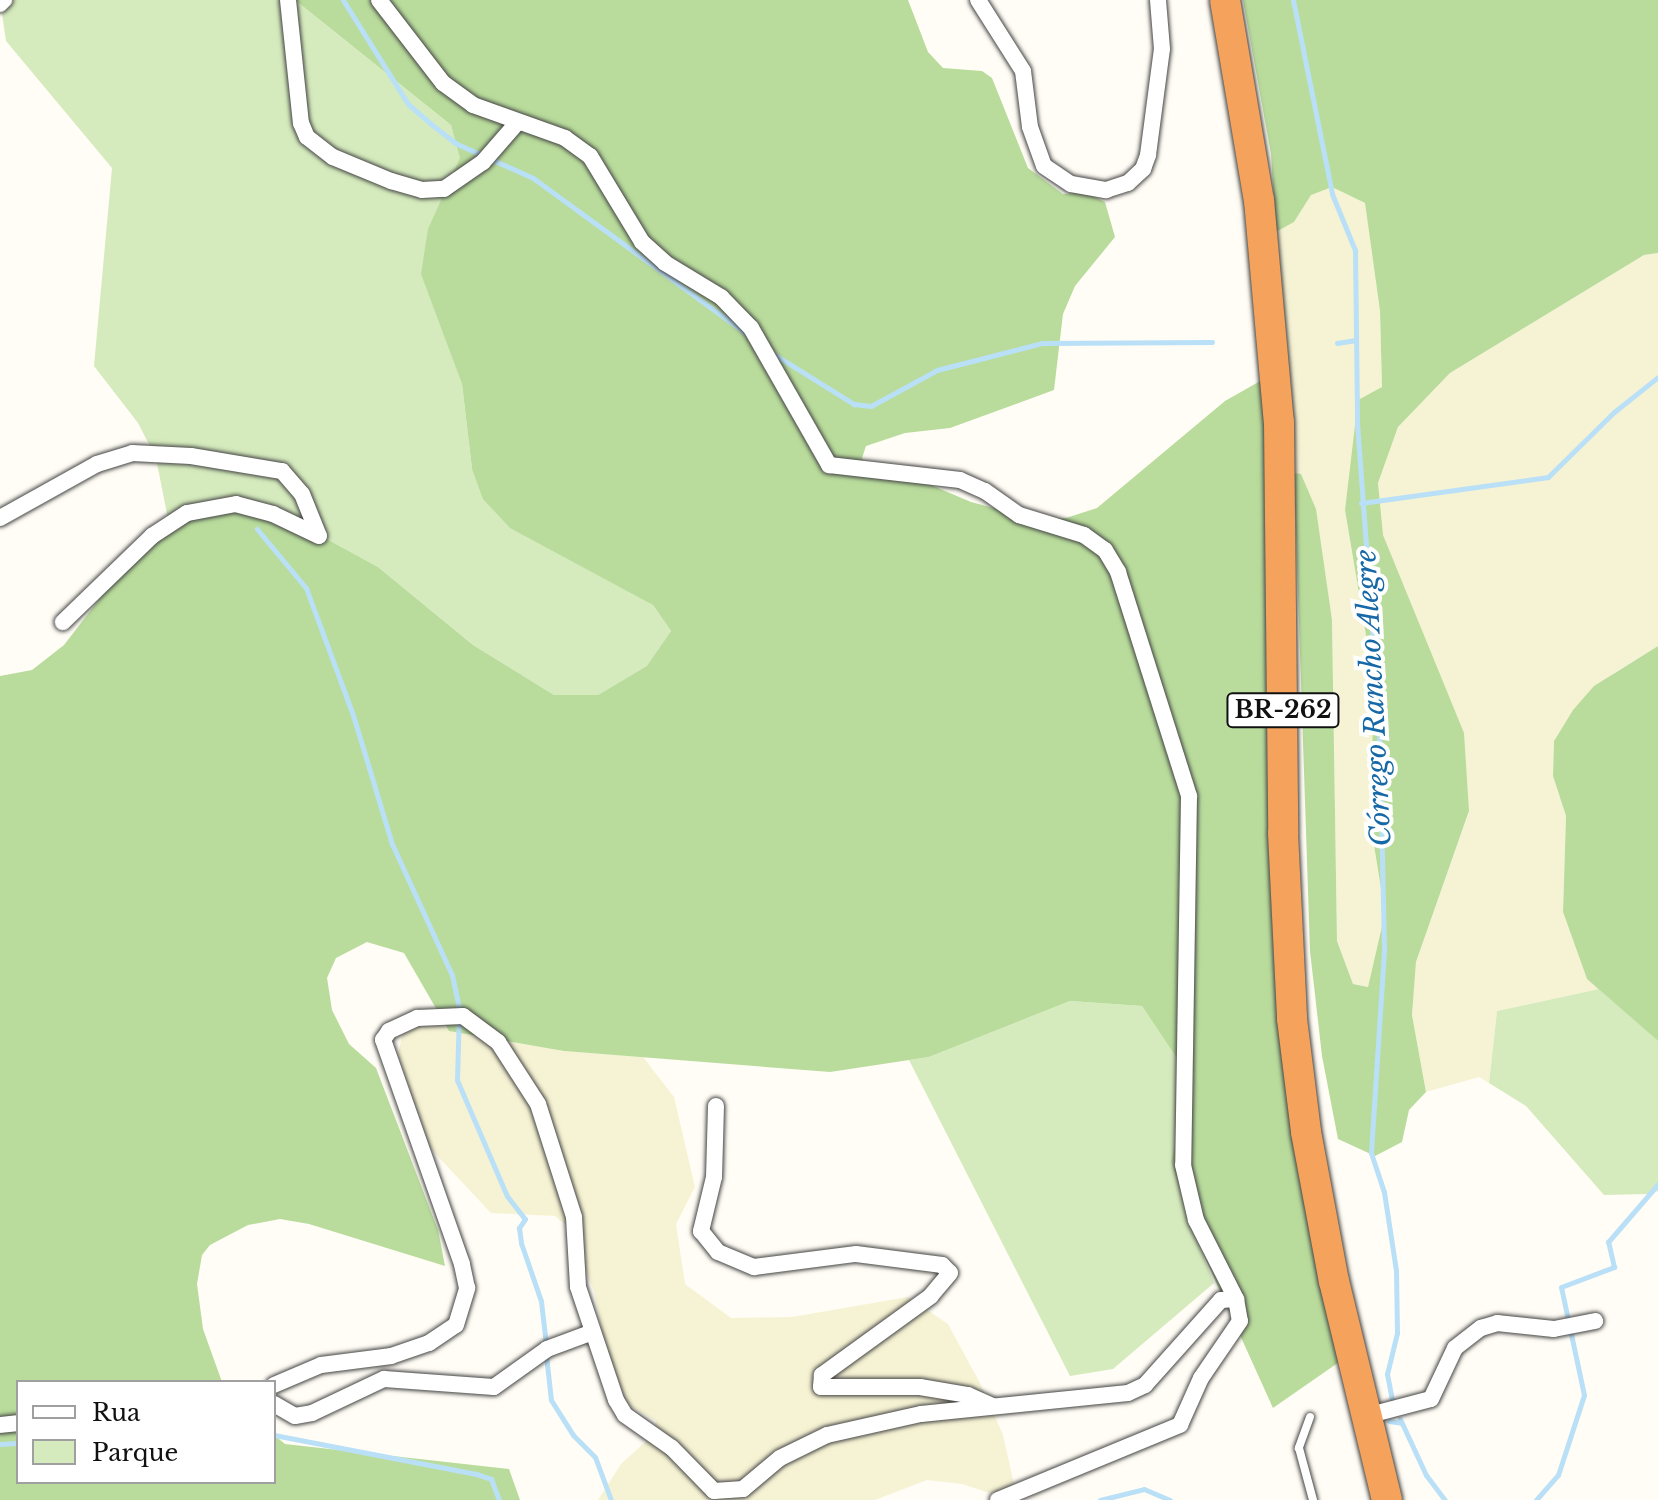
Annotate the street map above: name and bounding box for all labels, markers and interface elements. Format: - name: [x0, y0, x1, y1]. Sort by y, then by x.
- water label: Córrego Rancho Alegre: [1349, 548, 1399, 848]
- road number: BR-262: [1225, 690, 1341, 730]
- legend: [16, 1380, 276, 1484]
- text: Rua: [92, 1398, 140, 1427]
- text: Parque: [92, 1438, 178, 1467]

